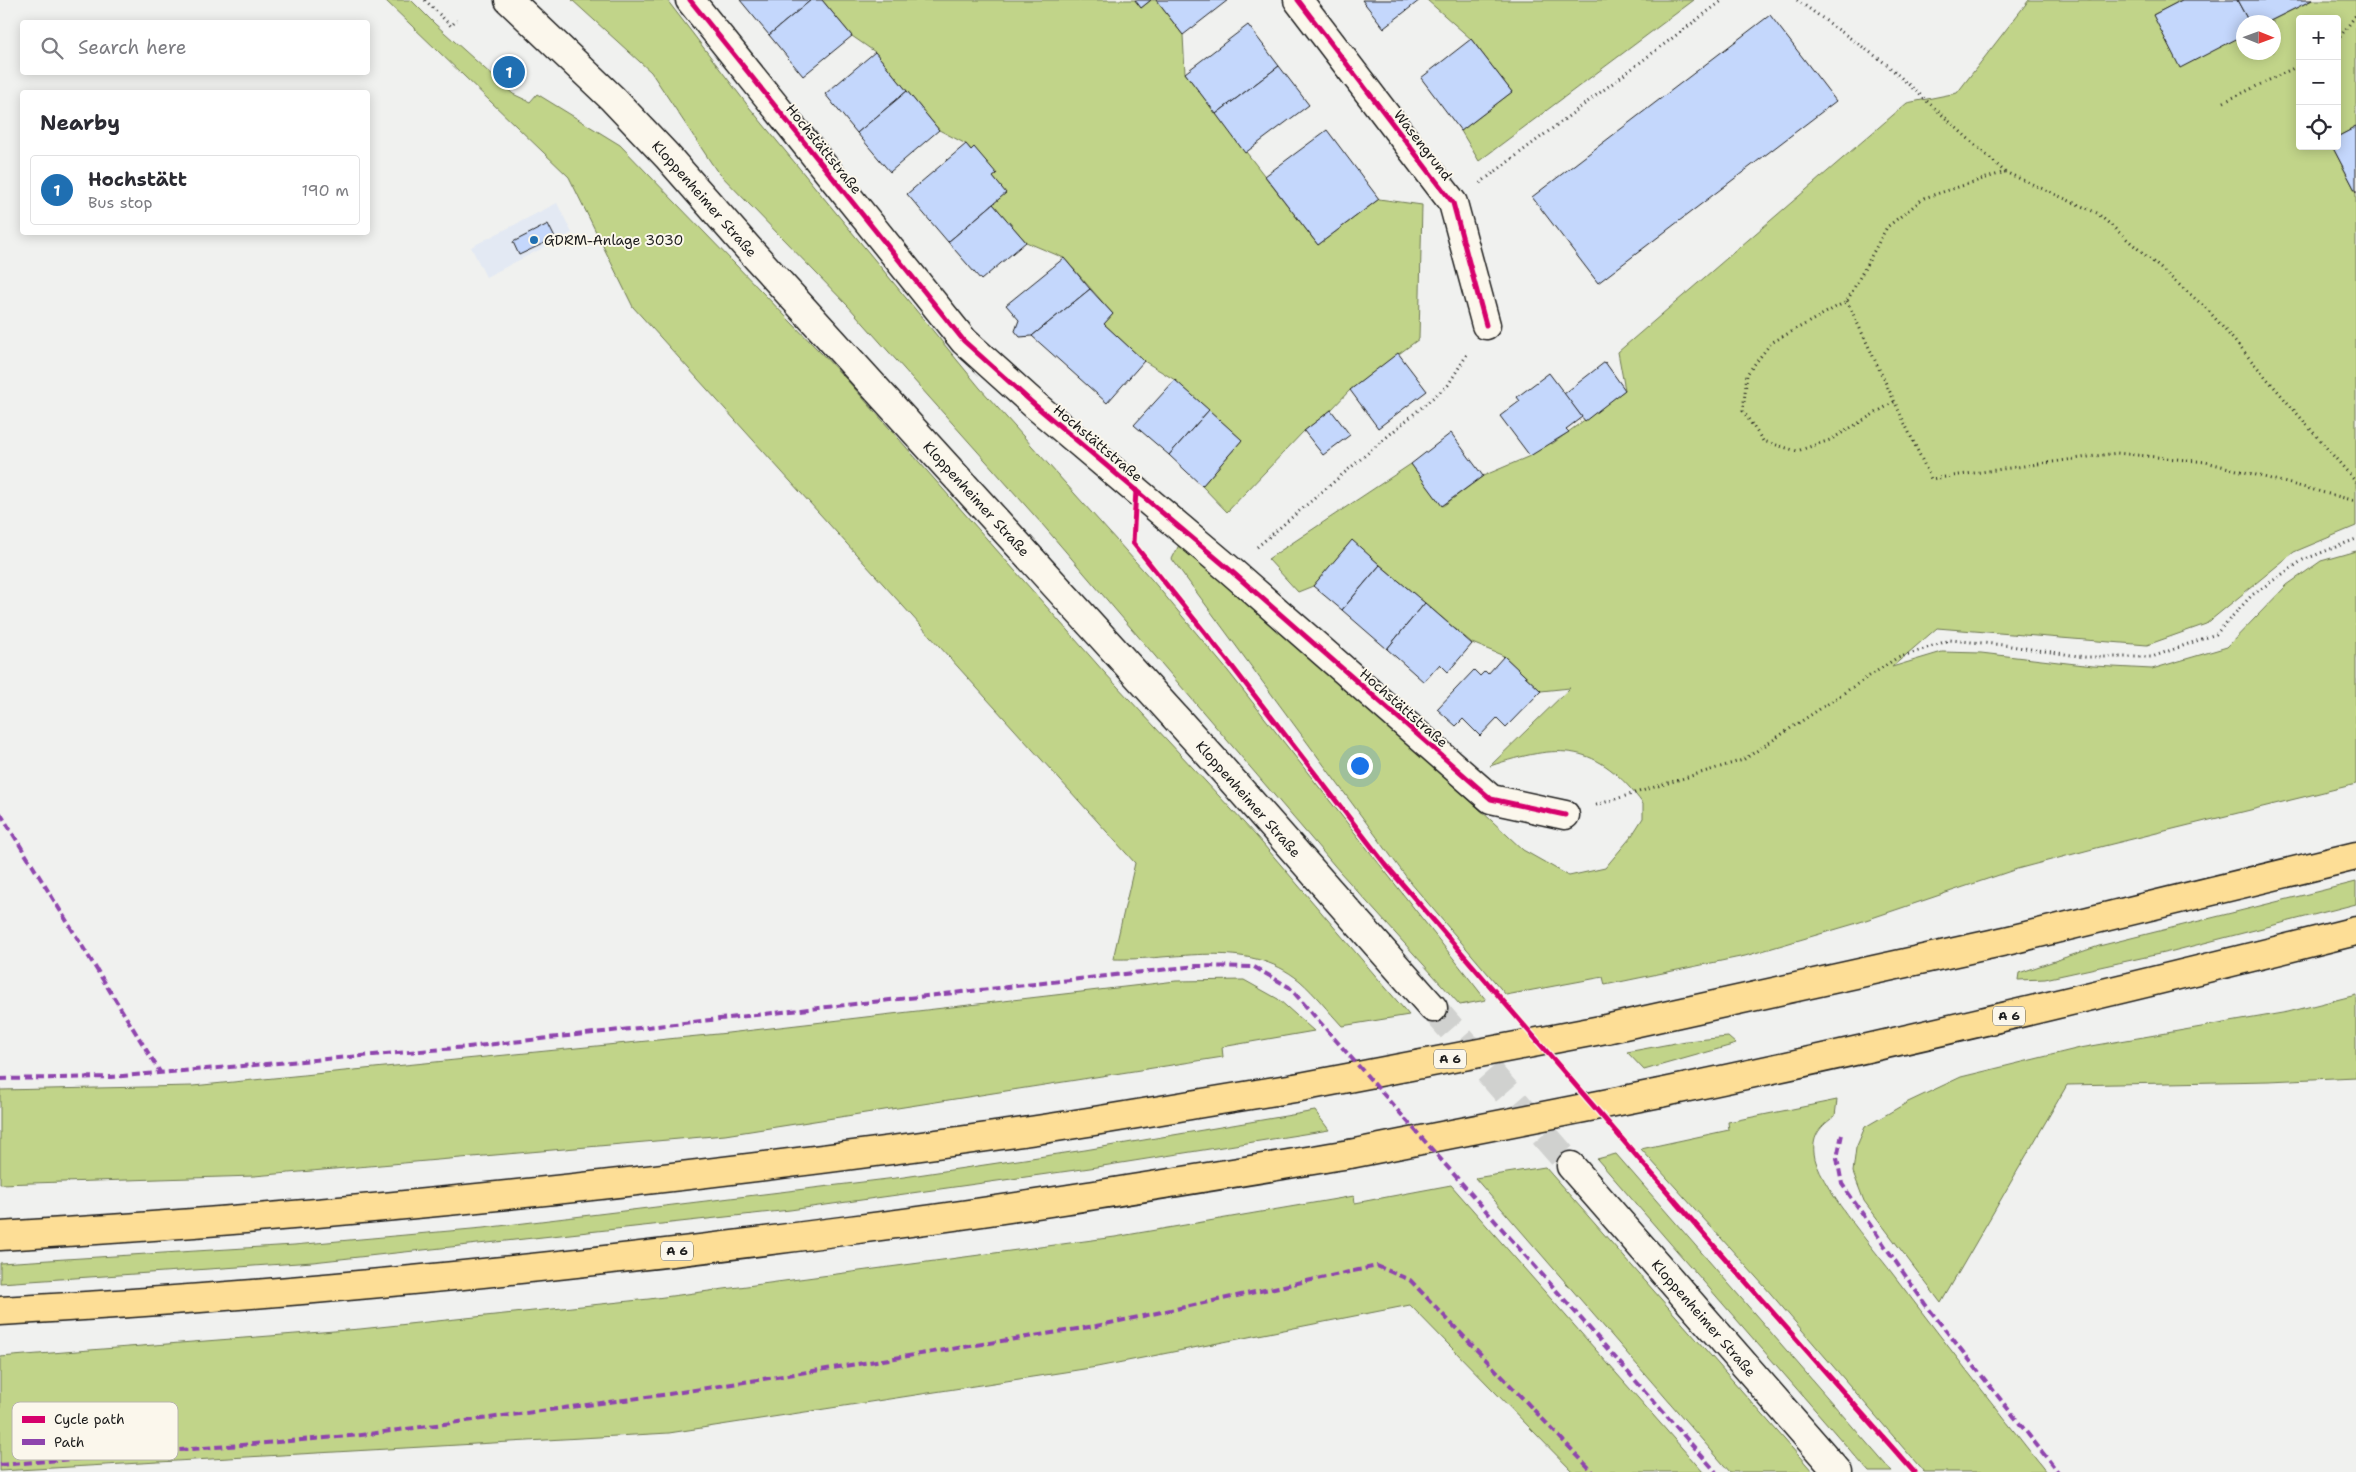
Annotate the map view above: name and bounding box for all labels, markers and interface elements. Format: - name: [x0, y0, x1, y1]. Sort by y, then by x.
- north arrow: [2236, 15, 2281, 60]
- map controls: [2296, 15, 2341, 150]
- button: +: [2296, 15, 2341, 60]
- search box: [20, 20, 370, 75]
- icon: search: [38, 34, 66, 62]
- text: Search here: [78, 35, 187, 60]
- pin: 1: [493, 53, 525, 91]
- button: −: [2296, 60, 2341, 105]
- street label: Hochstättstraße: [782, 100, 866, 198]
- button: locate: [2296, 105, 2341, 150]
- street label: Wasengrund: [1390, 106, 1456, 184]
- text: Nearby: [40, 109, 120, 137]
- street label: Kloppenheimer Straße: [648, 137, 761, 261]
- text: Hochstätt: [88, 167, 187, 192]
- text: 1: [53, 180, 61, 201]
- text: 190 m: [302, 180, 349, 201]
- text: Bus stop: [88, 192, 153, 213]
- place label: GDRM-Anlage 3030: [544, 231, 683, 249]
- marker: GDRM-Anlage 3030: [528, 234, 540, 246]
- street label: Hochstättstraße: [1050, 400, 1146, 486]
- street label: Kloppenheimer Straße: [919, 438, 1033, 560]
- street label: Hochstättstraße: [1356, 665, 1452, 751]
- street label: Kloppenheimer Straße: [1192, 737, 1305, 861]
- your location: [1347, 753, 1373, 779]
- road number: A 6: [1993, 1006, 2025, 1026]
- road number: A 6: [1434, 1050, 1466, 1068]
- road number: A 6: [661, 1242, 693, 1260]
- street label: Kloppenheimer Straße: [1648, 1256, 1760, 1381]
- legend: [12, 1402, 178, 1460]
- text: Cycle path: [54, 1410, 125, 1428]
- text: Path: [54, 1433, 85, 1451]

